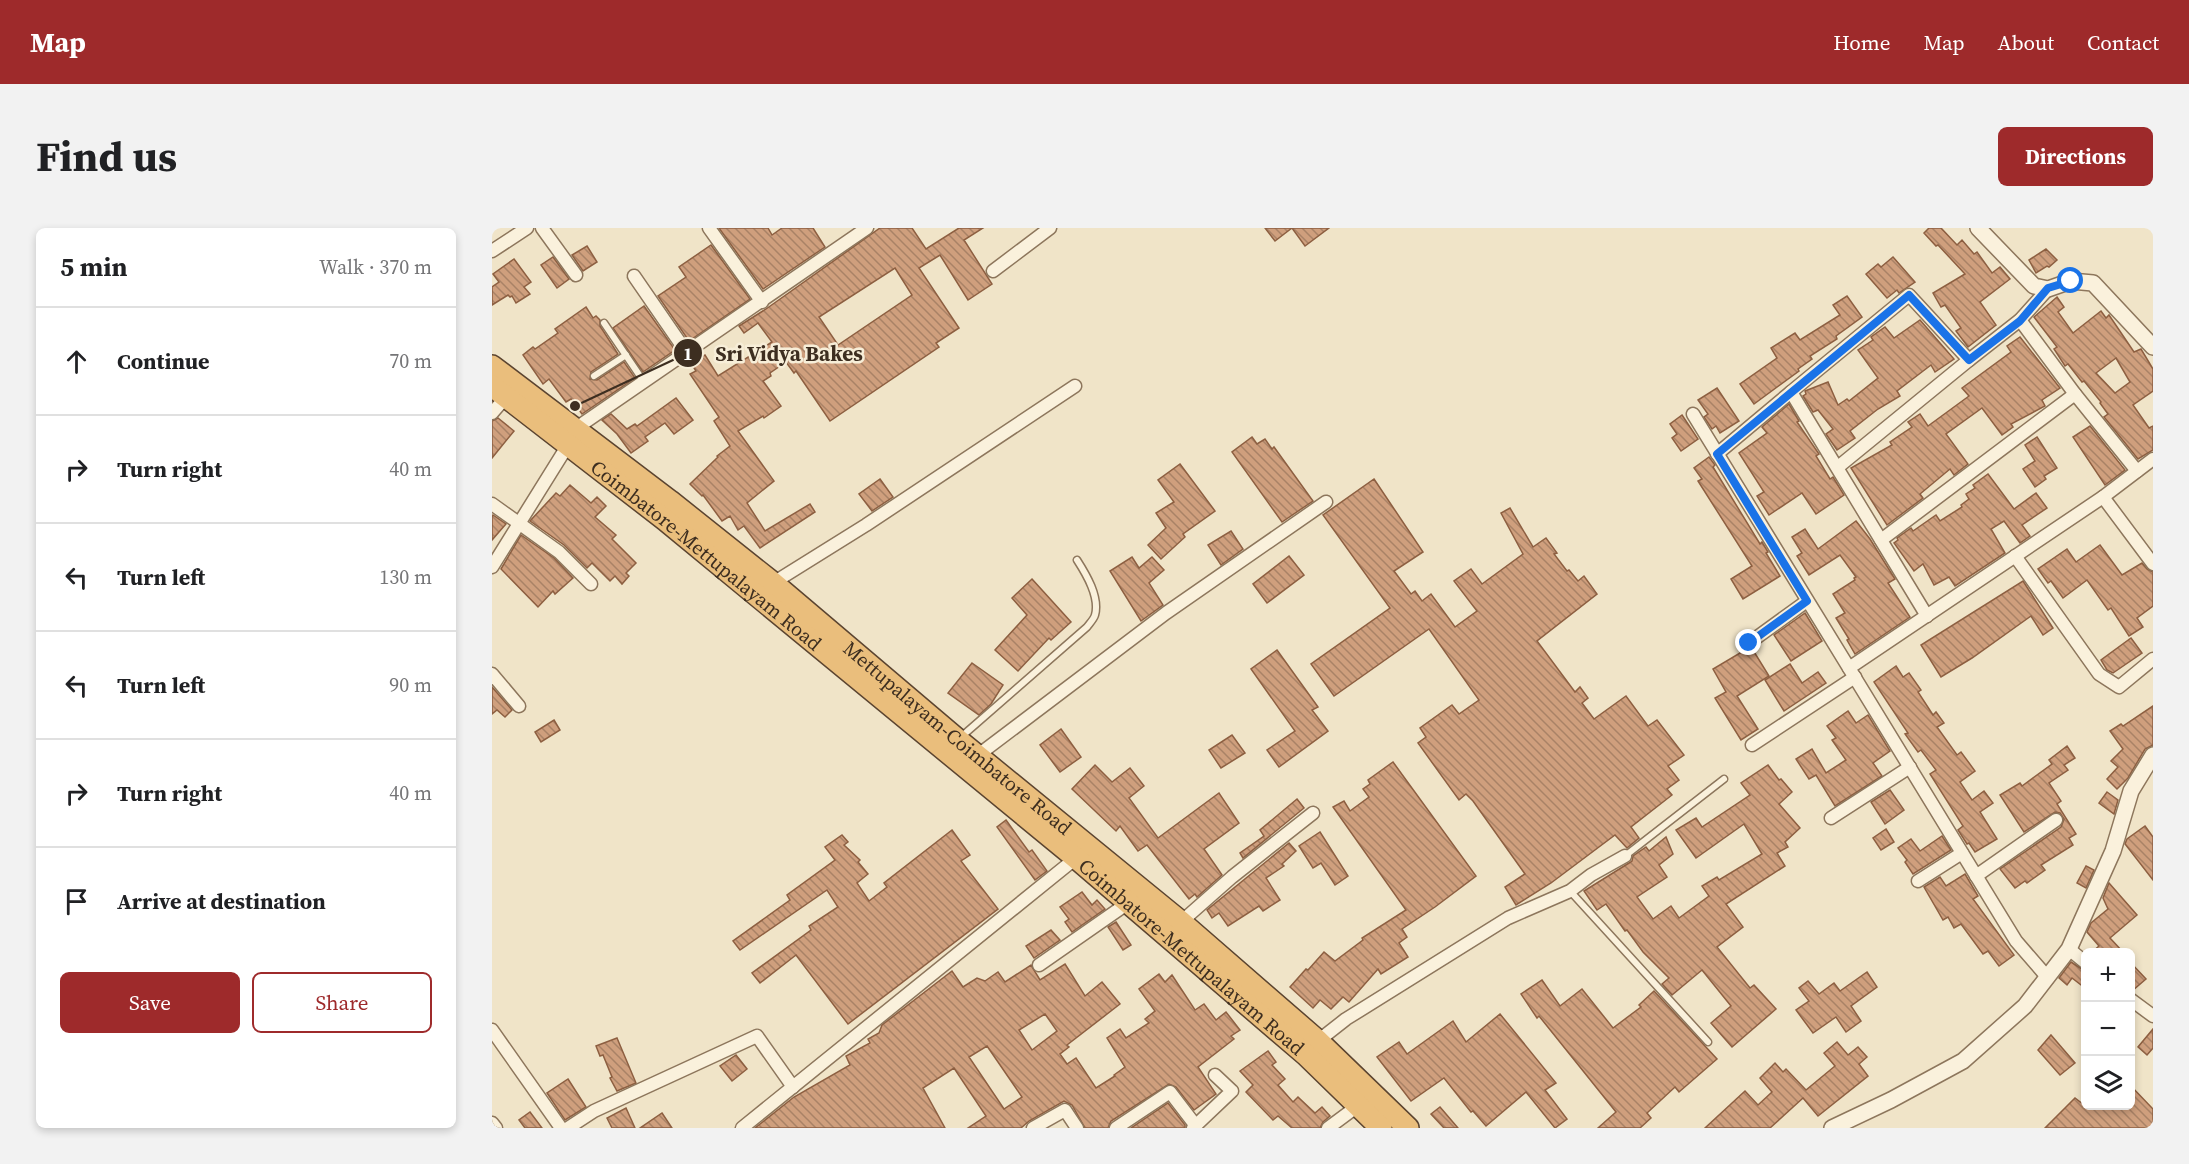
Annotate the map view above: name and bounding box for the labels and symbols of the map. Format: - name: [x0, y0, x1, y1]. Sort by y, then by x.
- route start: [2057, 267, 2083, 293]
- callout: Sri Vidya Bakes: [673, 334, 875, 373]
- text: Sri Vidya Bakes: [715, 339, 863, 368]
- text: 1: [683, 341, 693, 366]
- street label: Coimbatore-Mettupalayam Road: [585, 453, 828, 658]
- route end: [1735, 629, 1761, 655]
- street label: Mettupalayam-Coimbatore Road: [837, 634, 1078, 842]
- street label: Coimbatore-Mettupalayam Road: [1072, 852, 1311, 1062]

